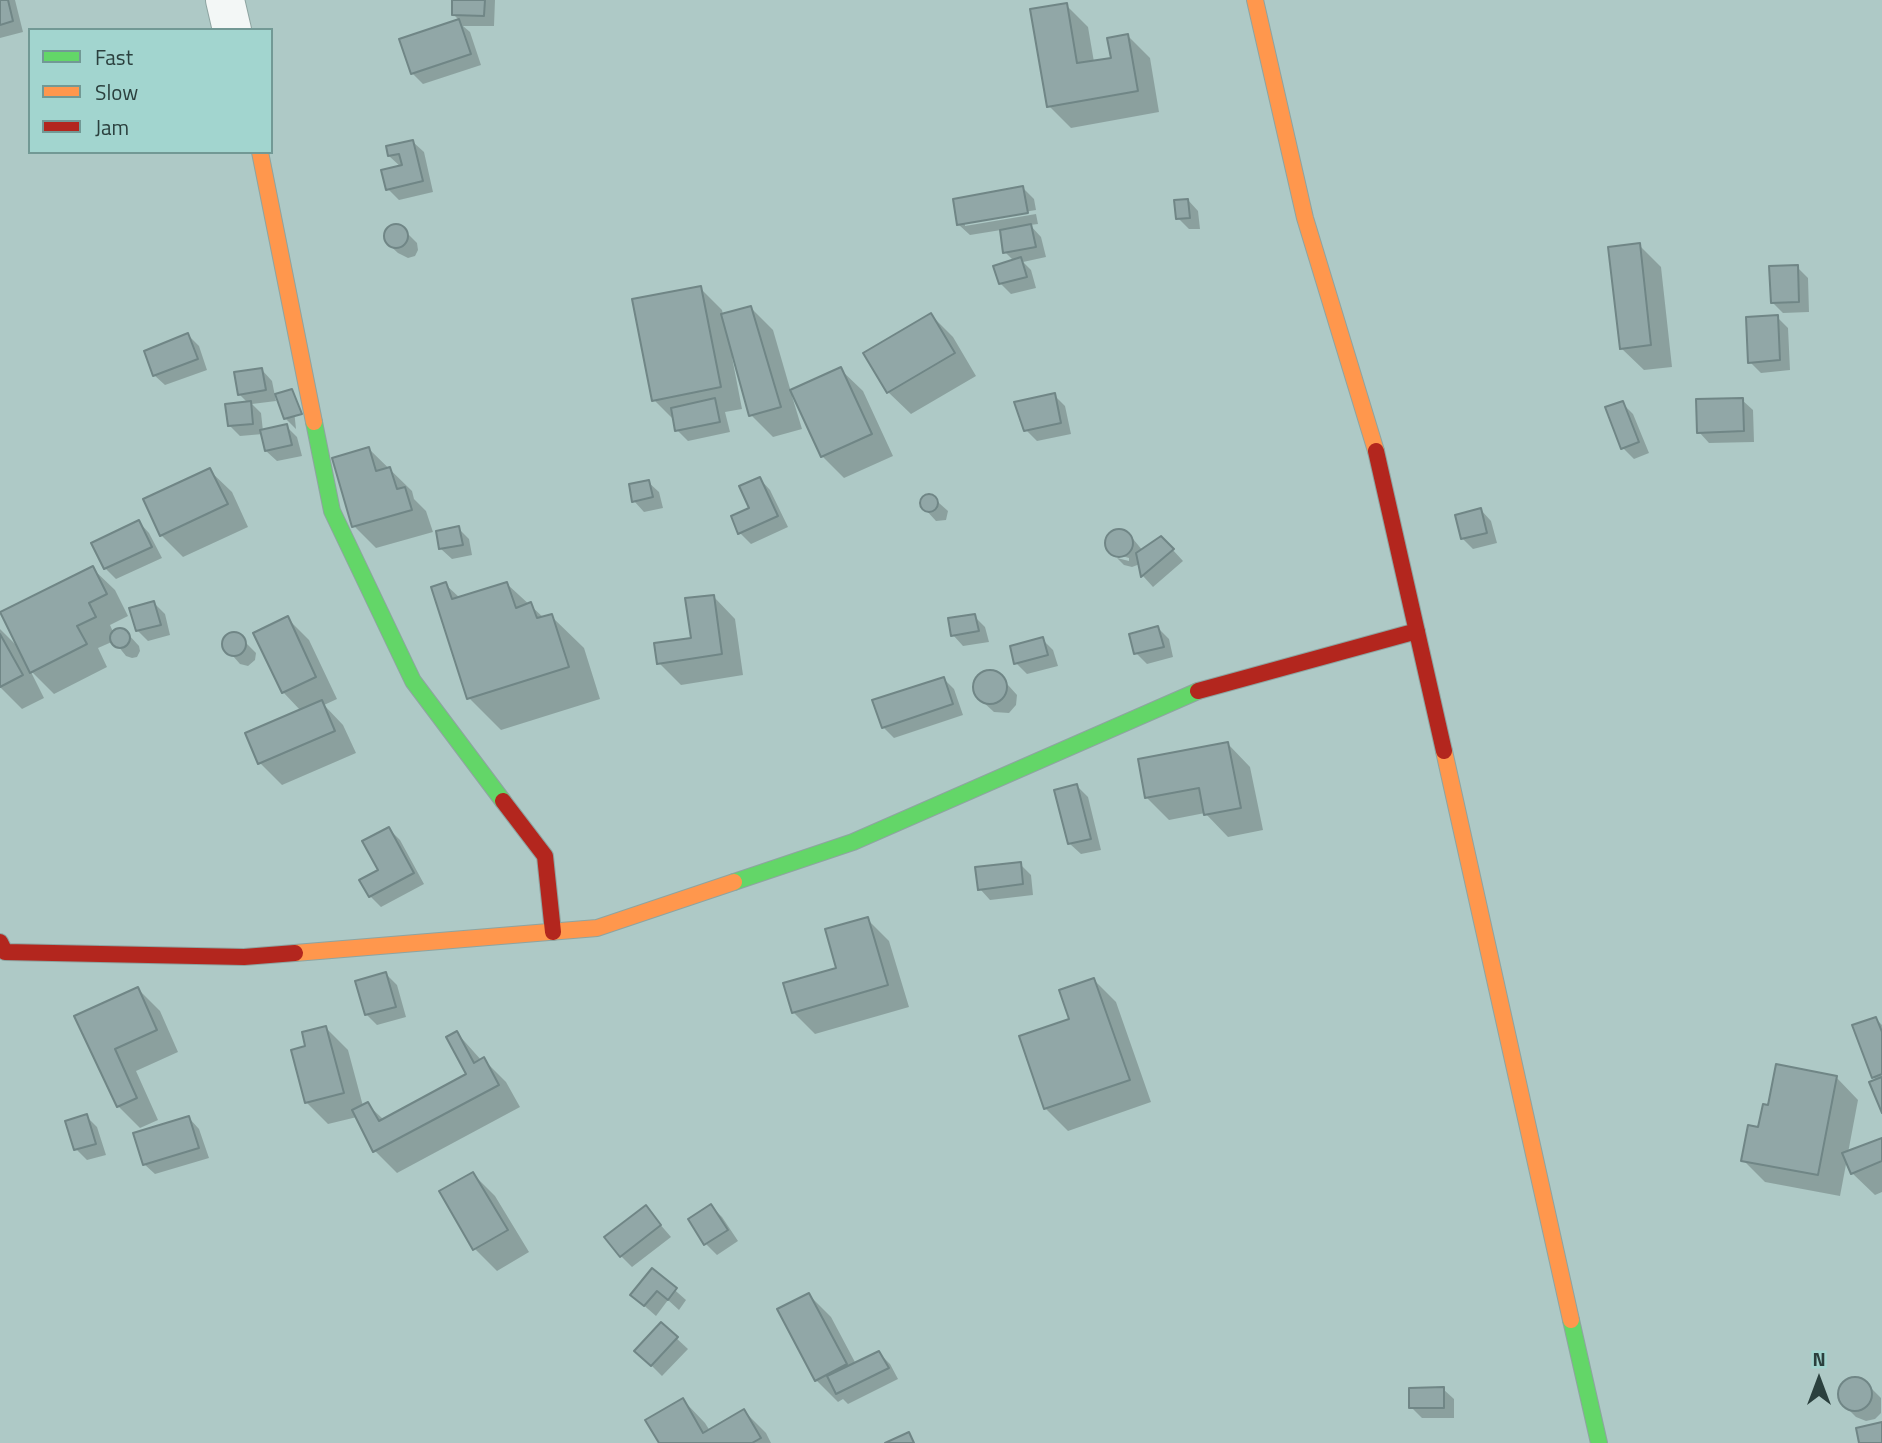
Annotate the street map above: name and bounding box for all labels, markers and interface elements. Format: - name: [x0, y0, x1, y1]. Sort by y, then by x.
- legend: [28, 28, 273, 154]
- text: Fast: [95, 41, 133, 73]
- text: Slow: [95, 76, 138, 108]
- text: Jam: [95, 111, 129, 143]
- text: N: [1812, 1344, 1826, 1373]
- north arrow: [1784, 1345, 1854, 1415]

